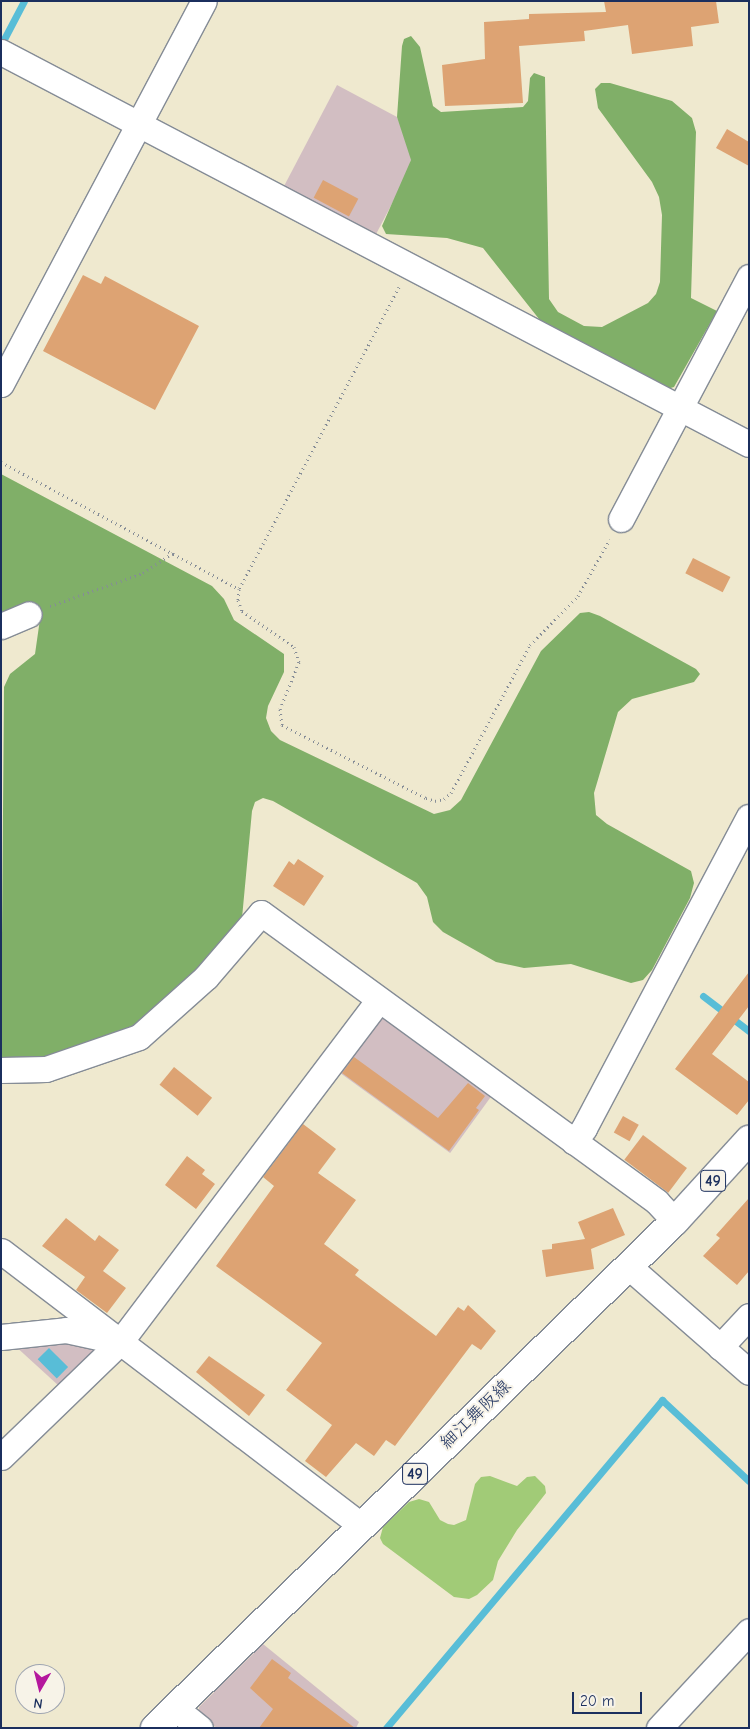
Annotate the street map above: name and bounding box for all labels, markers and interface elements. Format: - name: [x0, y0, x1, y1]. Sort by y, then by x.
- road number: 49: [699, 1168, 727, 1194]
- street label: 細江舞阪線: [436, 1376, 516, 1454]
- road number: 49: [401, 1460, 429, 1488]
- north arrow: [15, 1664, 65, 1714]
- scale bar: [575, 1682, 645, 1714]
- text: 20 m: [580, 1692, 614, 1710]
- text: N: [32, 1694, 44, 1712]

